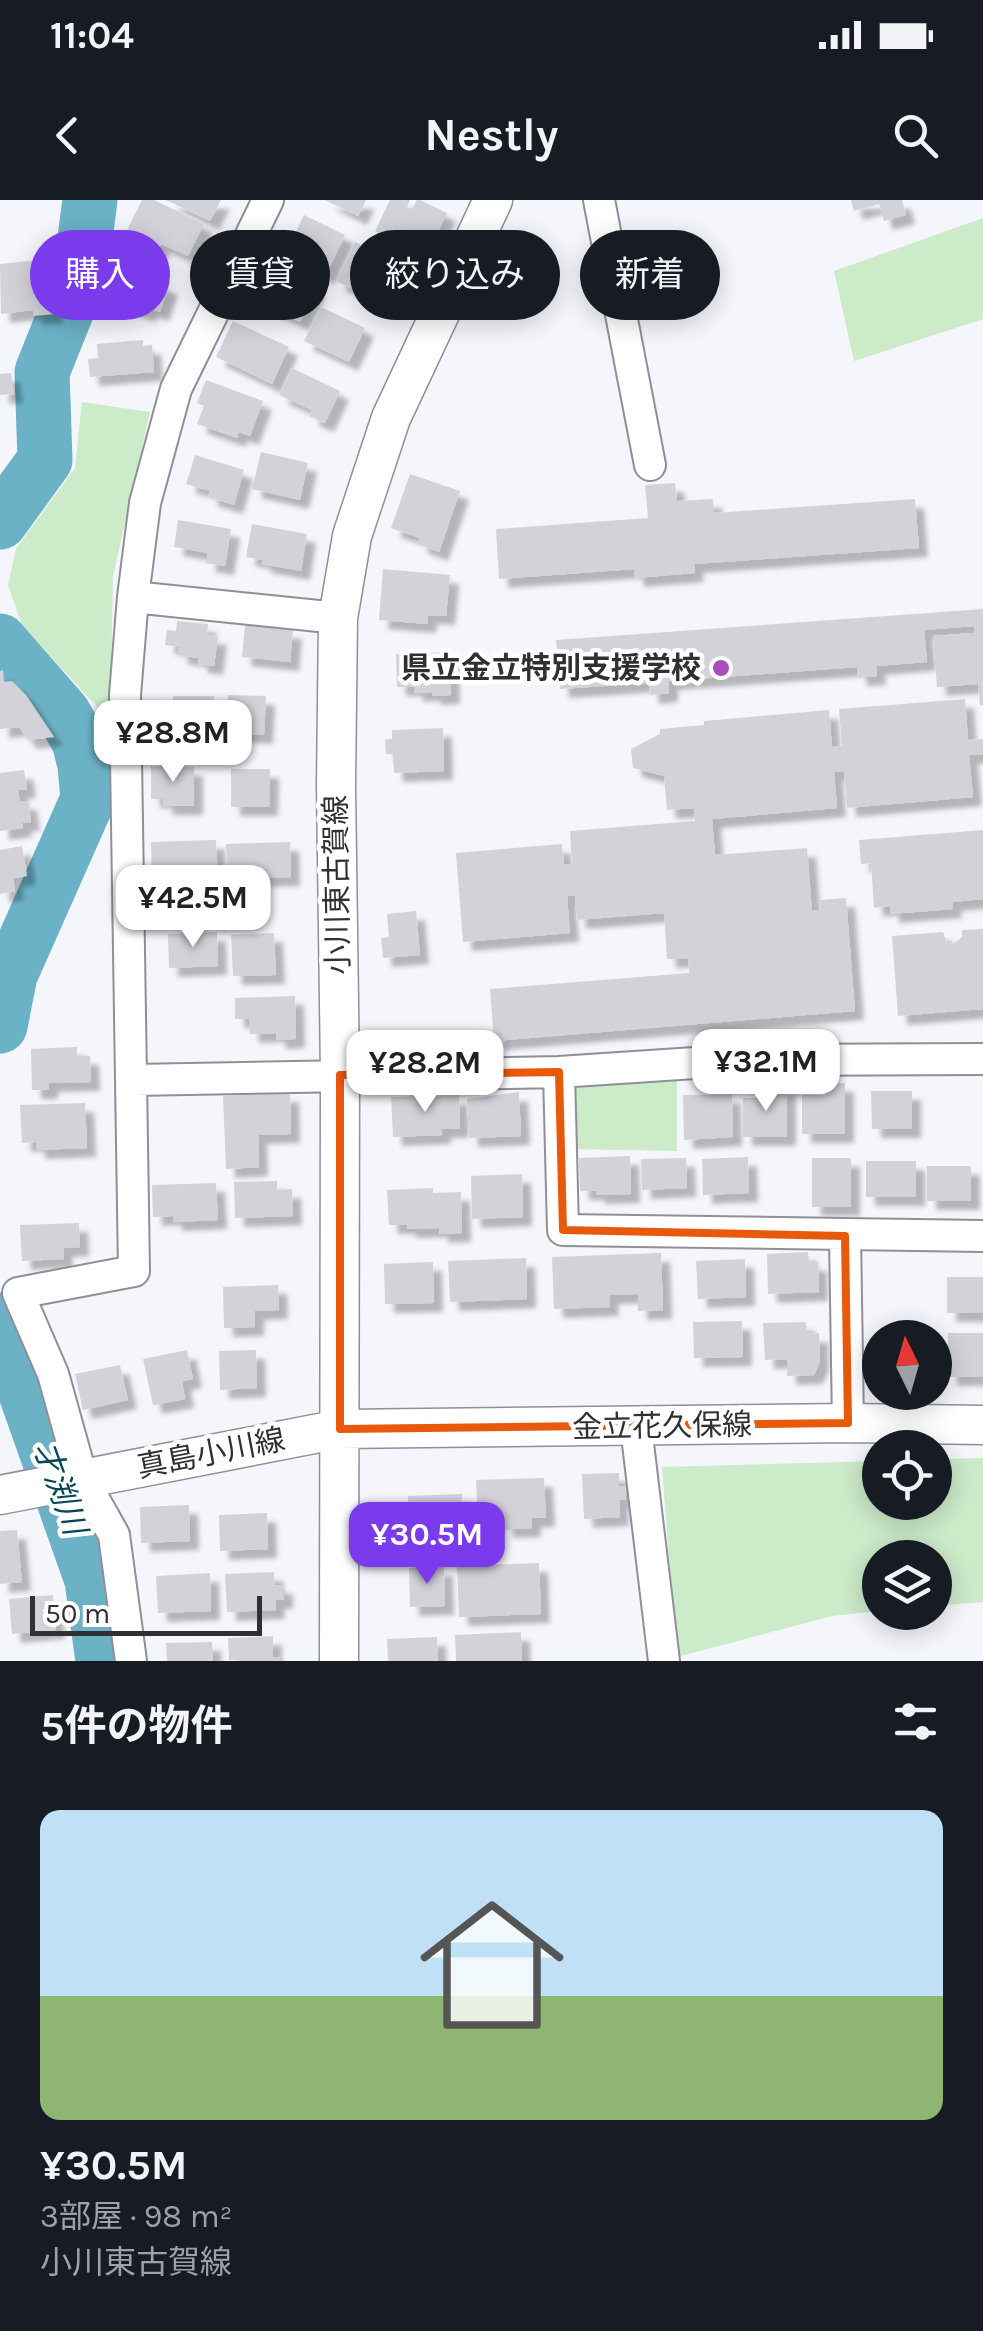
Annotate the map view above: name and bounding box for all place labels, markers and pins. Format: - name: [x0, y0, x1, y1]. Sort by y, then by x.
- place label: 県立金立特別支援学校: [401, 650, 701, 686]
- marker: 県立金立特別支援学校: [710, 657, 732, 679]
- pin: ¥28.8M: [92, 700, 254, 785]
- pin: ¥42.5M: [112, 865, 274, 950]
- pin: ¥32.1M: [685, 1029, 847, 1114]
- pin: ¥28.2M: [344, 1030, 506, 1115]
- pin: ¥30.5M: [346, 1502, 508, 1587]

